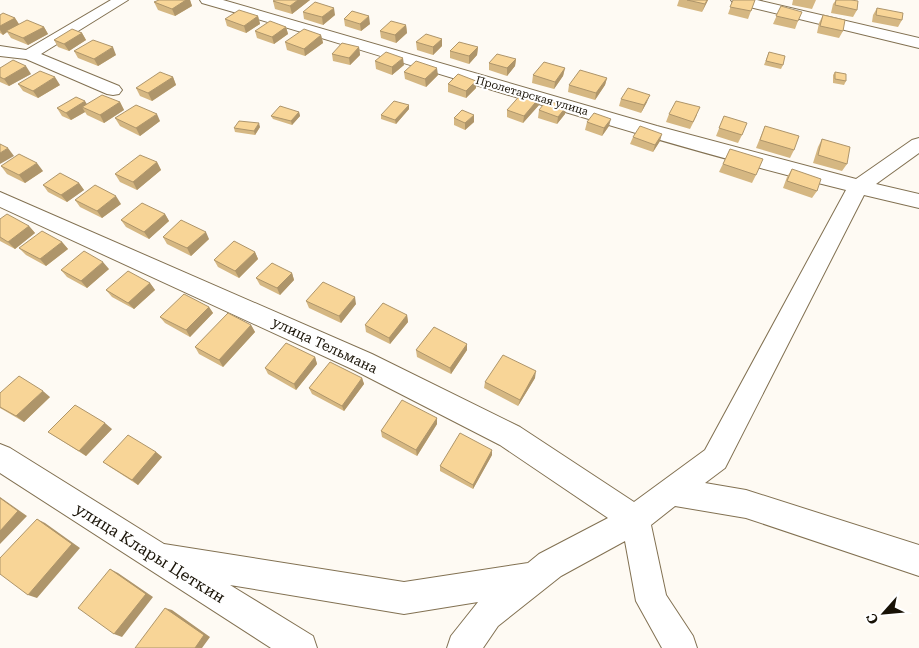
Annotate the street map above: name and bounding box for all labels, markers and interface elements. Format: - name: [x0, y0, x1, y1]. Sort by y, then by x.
- street label: Пролетарская улица: [474, 74, 590, 118]
- street label: улица Тельмана: [270, 314, 381, 377]
- street label: улица Клары Цеткин: [71, 499, 229, 607]
- north arrow: [859, 588, 909, 638]
- text: С: [863, 611, 882, 627]

